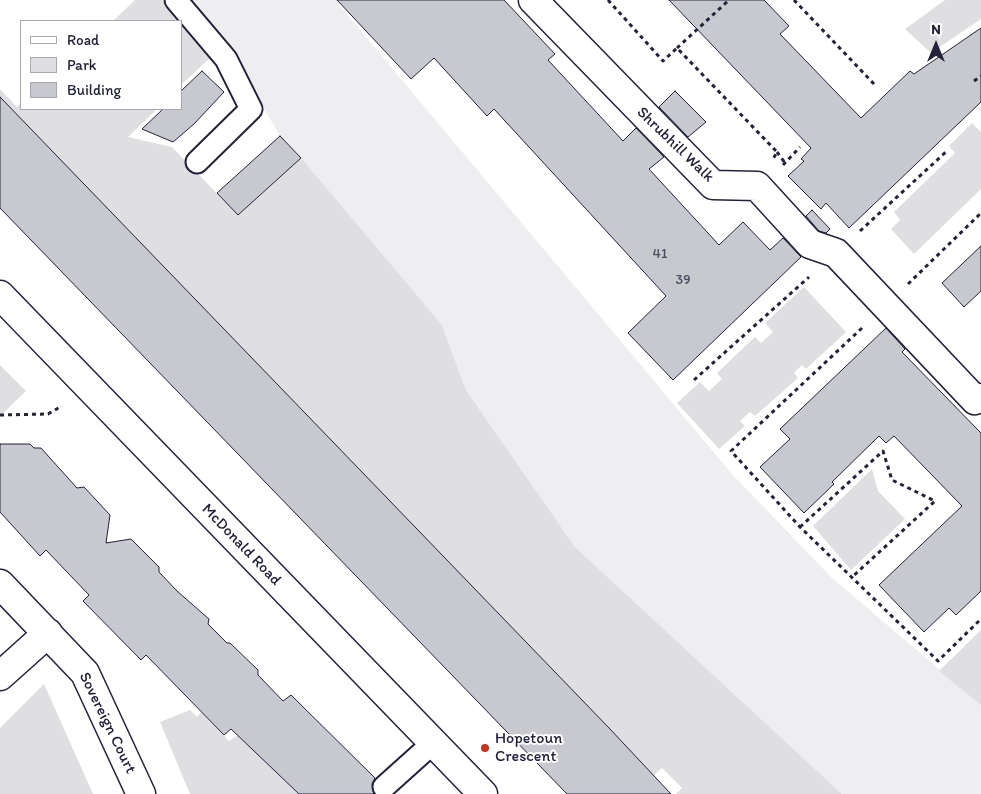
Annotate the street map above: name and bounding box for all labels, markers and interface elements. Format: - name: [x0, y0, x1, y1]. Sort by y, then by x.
- legend: [20, 20, 182, 110]
- north arrow: [911, 20, 961, 70]
- text: N: [931, 21, 941, 38]
- text: Road: [67, 31, 99, 49]
- text: Park: [67, 56, 97, 74]
- text: Building: [67, 81, 121, 99]
- street label: Shrubhill Walk: [632, 103, 718, 187]
- house number: 41: [653, 246, 667, 262]
- house number: 39: [676, 272, 690, 288]
- street label: McDonald Road: [197, 500, 285, 590]
- street label: Sovereign Court: [74, 669, 140, 777]
- place label: Hopetoun Crescent: [495, 729, 562, 767]
- marker: Hopetoun Crescent: [479, 742, 491, 754]

